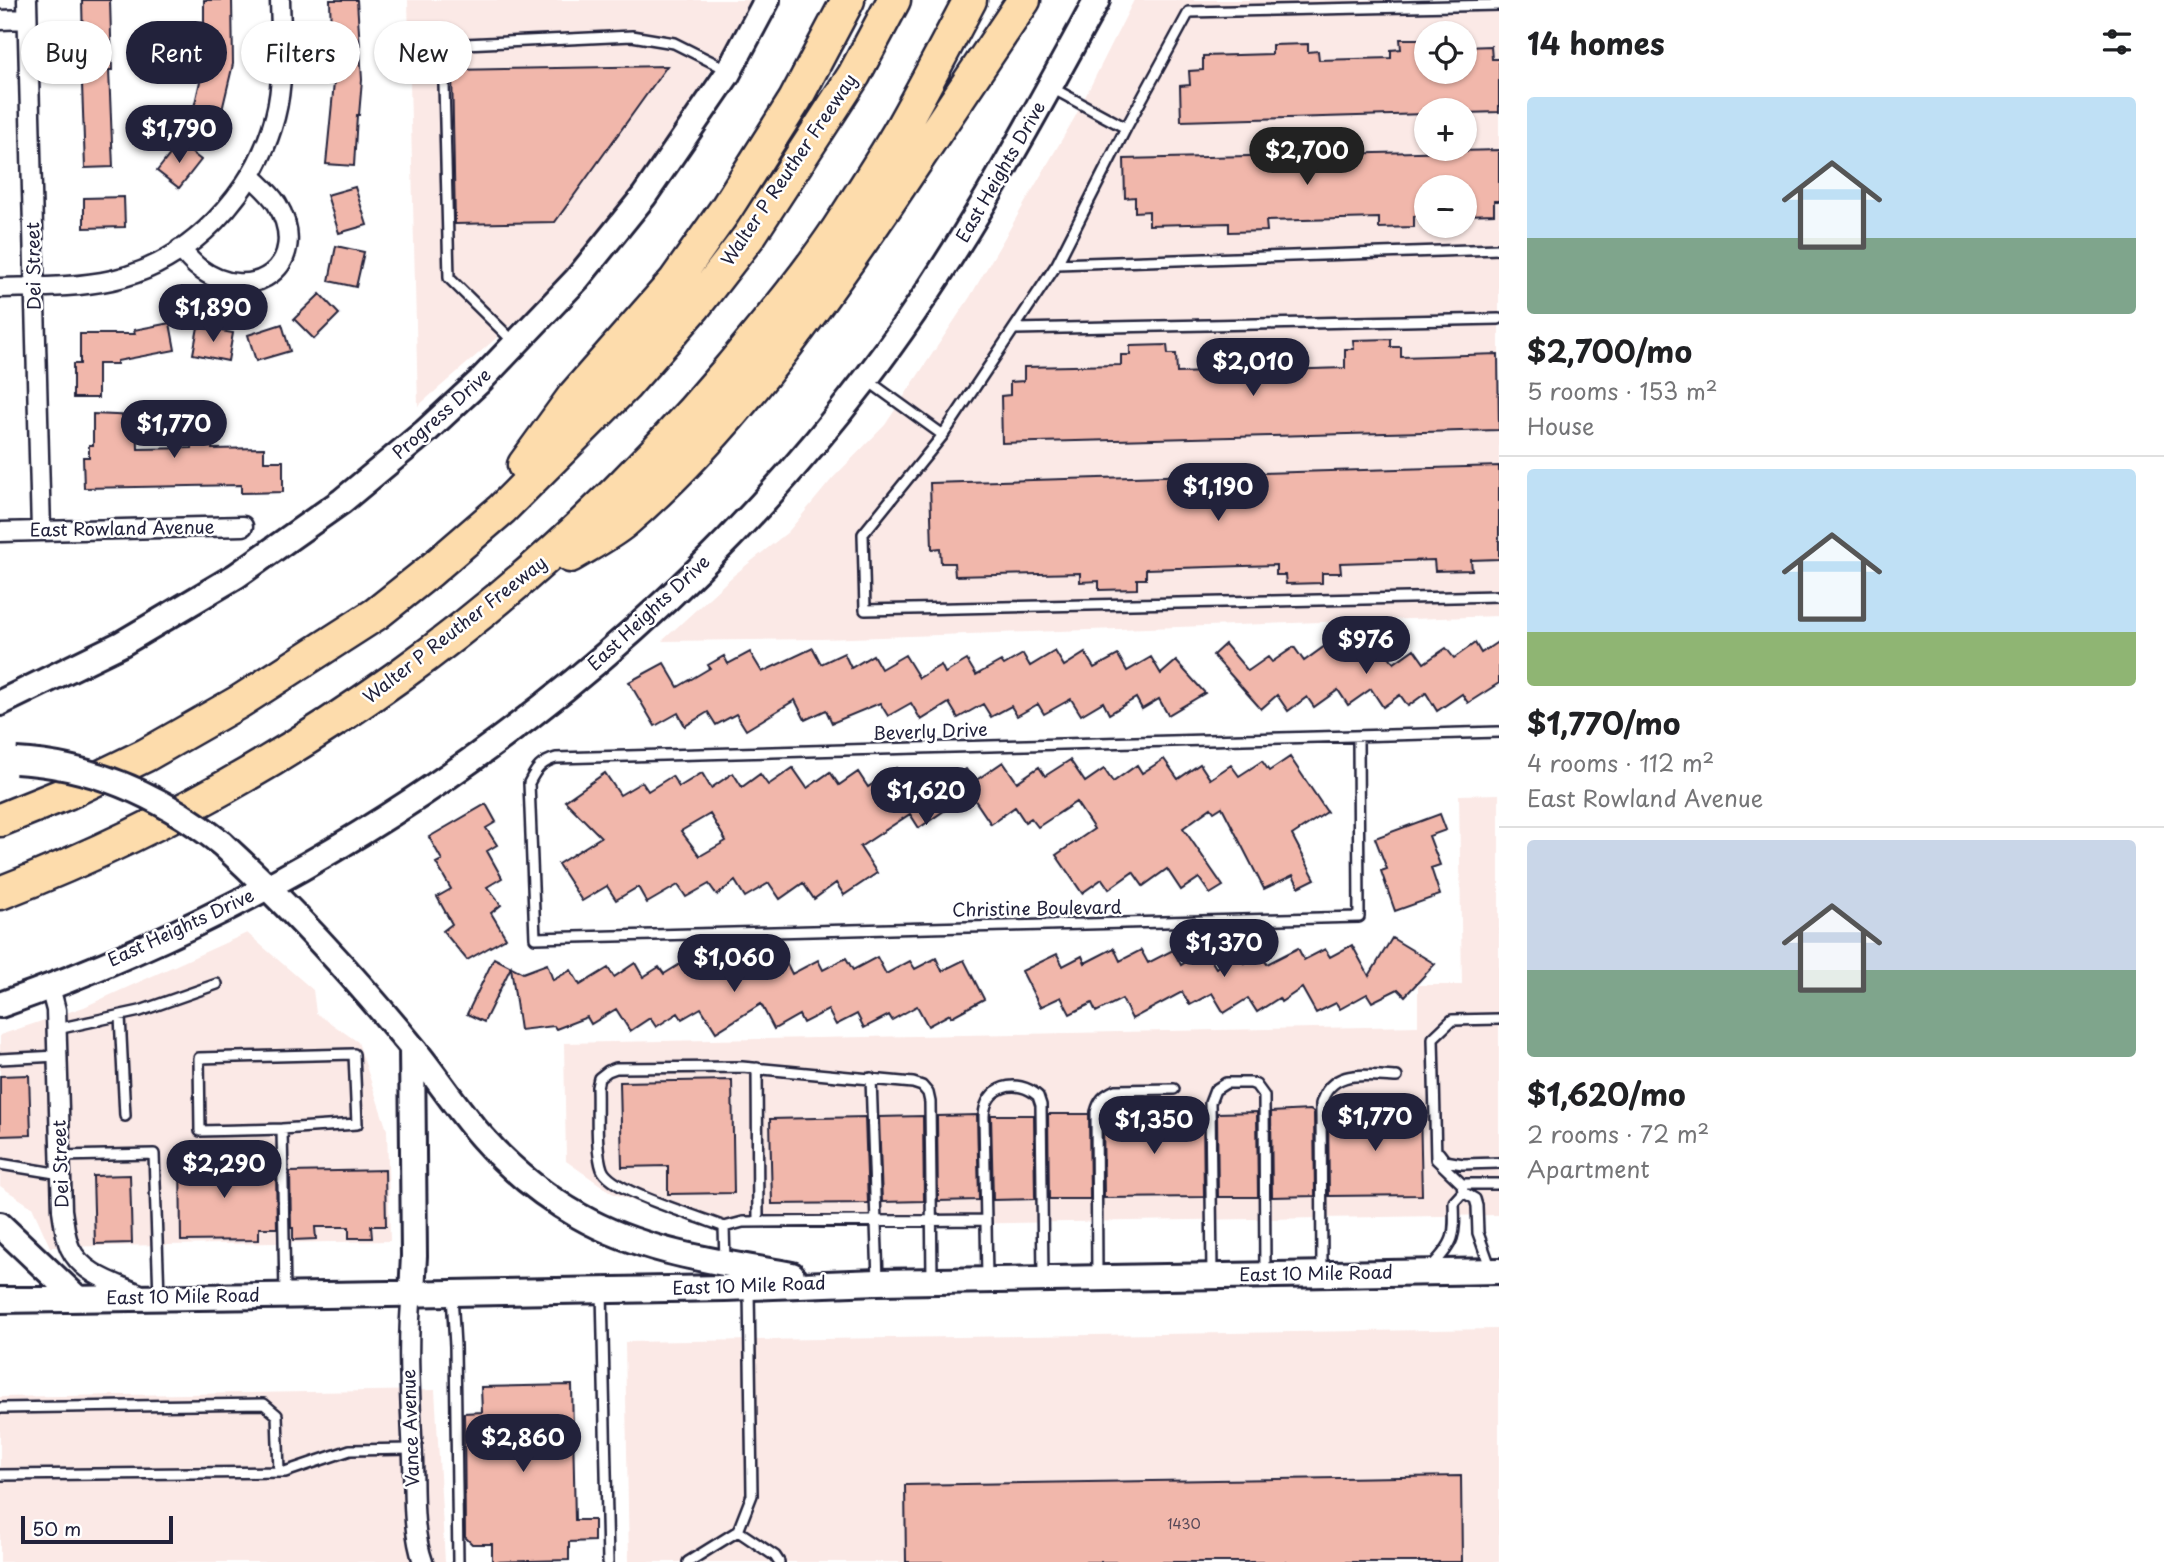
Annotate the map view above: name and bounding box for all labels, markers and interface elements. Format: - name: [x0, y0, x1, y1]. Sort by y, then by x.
- text: 14 homes: [1527, 20, 1665, 65]
- chip: Buy: [21, 21, 112, 84]
- chip: Rent: [126, 21, 227, 84]
- chip: Filters: [241, 21, 360, 84]
- chip: New: [374, 21, 472, 84]
- map controls: [1414, 21, 1477, 238]
- button: locate: [1414, 21, 1477, 84]
- icon: filters: [2098, 23, 2136, 61]
- street label: Walter P Reuther Freeway: [713, 68, 862, 271]
- street label: East Heights Drive: [948, 95, 1051, 247]
- button: +: [1414, 98, 1477, 161]
- pin: $1,790: [122, 106, 236, 165]
- text: $1,790: [141, 110, 217, 145]
- pin: $2,700: [1250, 128, 1364, 187]
- text: $2,700: [1265, 132, 1349, 167]
- icon: home: [1769, 142, 1895, 268]
- button: −: [1414, 175, 1477, 238]
- street label: Dei Street: [18, 222, 47, 310]
- pin: $1,890: [156, 284, 270, 344]
- text: $1,890: [175, 289, 251, 324]
- text: $2,700/mo: [1527, 328, 1692, 373]
- pin: $2,010: [1196, 338, 1310, 398]
- text: $2,010: [1212, 343, 1294, 378]
- street label: Progress Drive: [386, 361, 496, 465]
- text: 5 rooms · 153 m²: [1527, 373, 1718, 408]
- pin: $1,770: [117, 400, 231, 460]
- text: $1,770: [137, 405, 211, 440]
- text: House: [1527, 408, 1594, 443]
- pin: $1,190: [1161, 463, 1275, 523]
- text: $1,190: [1183, 468, 1253, 503]
- street label: East Rowland Avenue: [29, 512, 215, 543]
- icon: home: [1769, 514, 1895, 640]
- street label: Walter P Reuther Freeway: [357, 548, 552, 709]
- street label: East Heights Drive: [581, 548, 716, 676]
- pin: $976: [1325, 616, 1407, 676]
- text: $976: [1338, 621, 1394, 656]
- text: $1,770/mo: [1527, 700, 1680, 745]
- street label: Beverly Drive: [872, 715, 988, 746]
- text: 4 rooms · 112 m²: [1527, 745, 1714, 780]
- pin: $1,620: [869, 768, 983, 827]
- text: $1,620: [887, 772, 965, 807]
- text: East Rowland Avenue: [1527, 780, 1763, 815]
- street label: East Heights Drive: [103, 881, 258, 973]
- icon: home: [1769, 885, 1895, 1011]
- street label: Christine Boulevard: [952, 893, 1122, 922]
- pin: $1,370: [1167, 920, 1281, 979]
- text: $1,370: [1186, 924, 1262, 959]
- pin: $1,060: [677, 934, 791, 994]
- text: $1,060: [693, 939, 775, 974]
- text: $1,620/mo: [1527, 1071, 1686, 1116]
- pin: $1,770: [1318, 1094, 1432, 1153]
- pin: $1,350: [1097, 1096, 1211, 1156]
- text: $1,770: [1338, 1098, 1412, 1133]
- text: $1,350: [1115, 1101, 1193, 1136]
- text: 2 rooms · 72 m²: [1527, 1116, 1709, 1151]
- street label: Dei Street: [44, 1120, 75, 1209]
- pin: $2,290: [167, 1140, 281, 1200]
- text: $2,290: [183, 1145, 265, 1180]
- text: Apartment: [1527, 1151, 1650, 1186]
- street label: East 10 Mile Road: [1239, 1258, 1393, 1287]
- street label: East 10 Mile Road: [672, 1268, 826, 1301]
- street label: East 10 Mile Road: [106, 1281, 260, 1310]
- street label: Vance Avenue: [394, 1369, 425, 1487]
- pin: $2,860: [466, 1414, 580, 1474]
- text: $2,860: [481, 1419, 565, 1454]
- scale bar: [21, 1513, 173, 1545]
- house number: 1430: [1167, 1513, 1201, 1534]
- text: 50 m: [32, 1514, 81, 1542]

